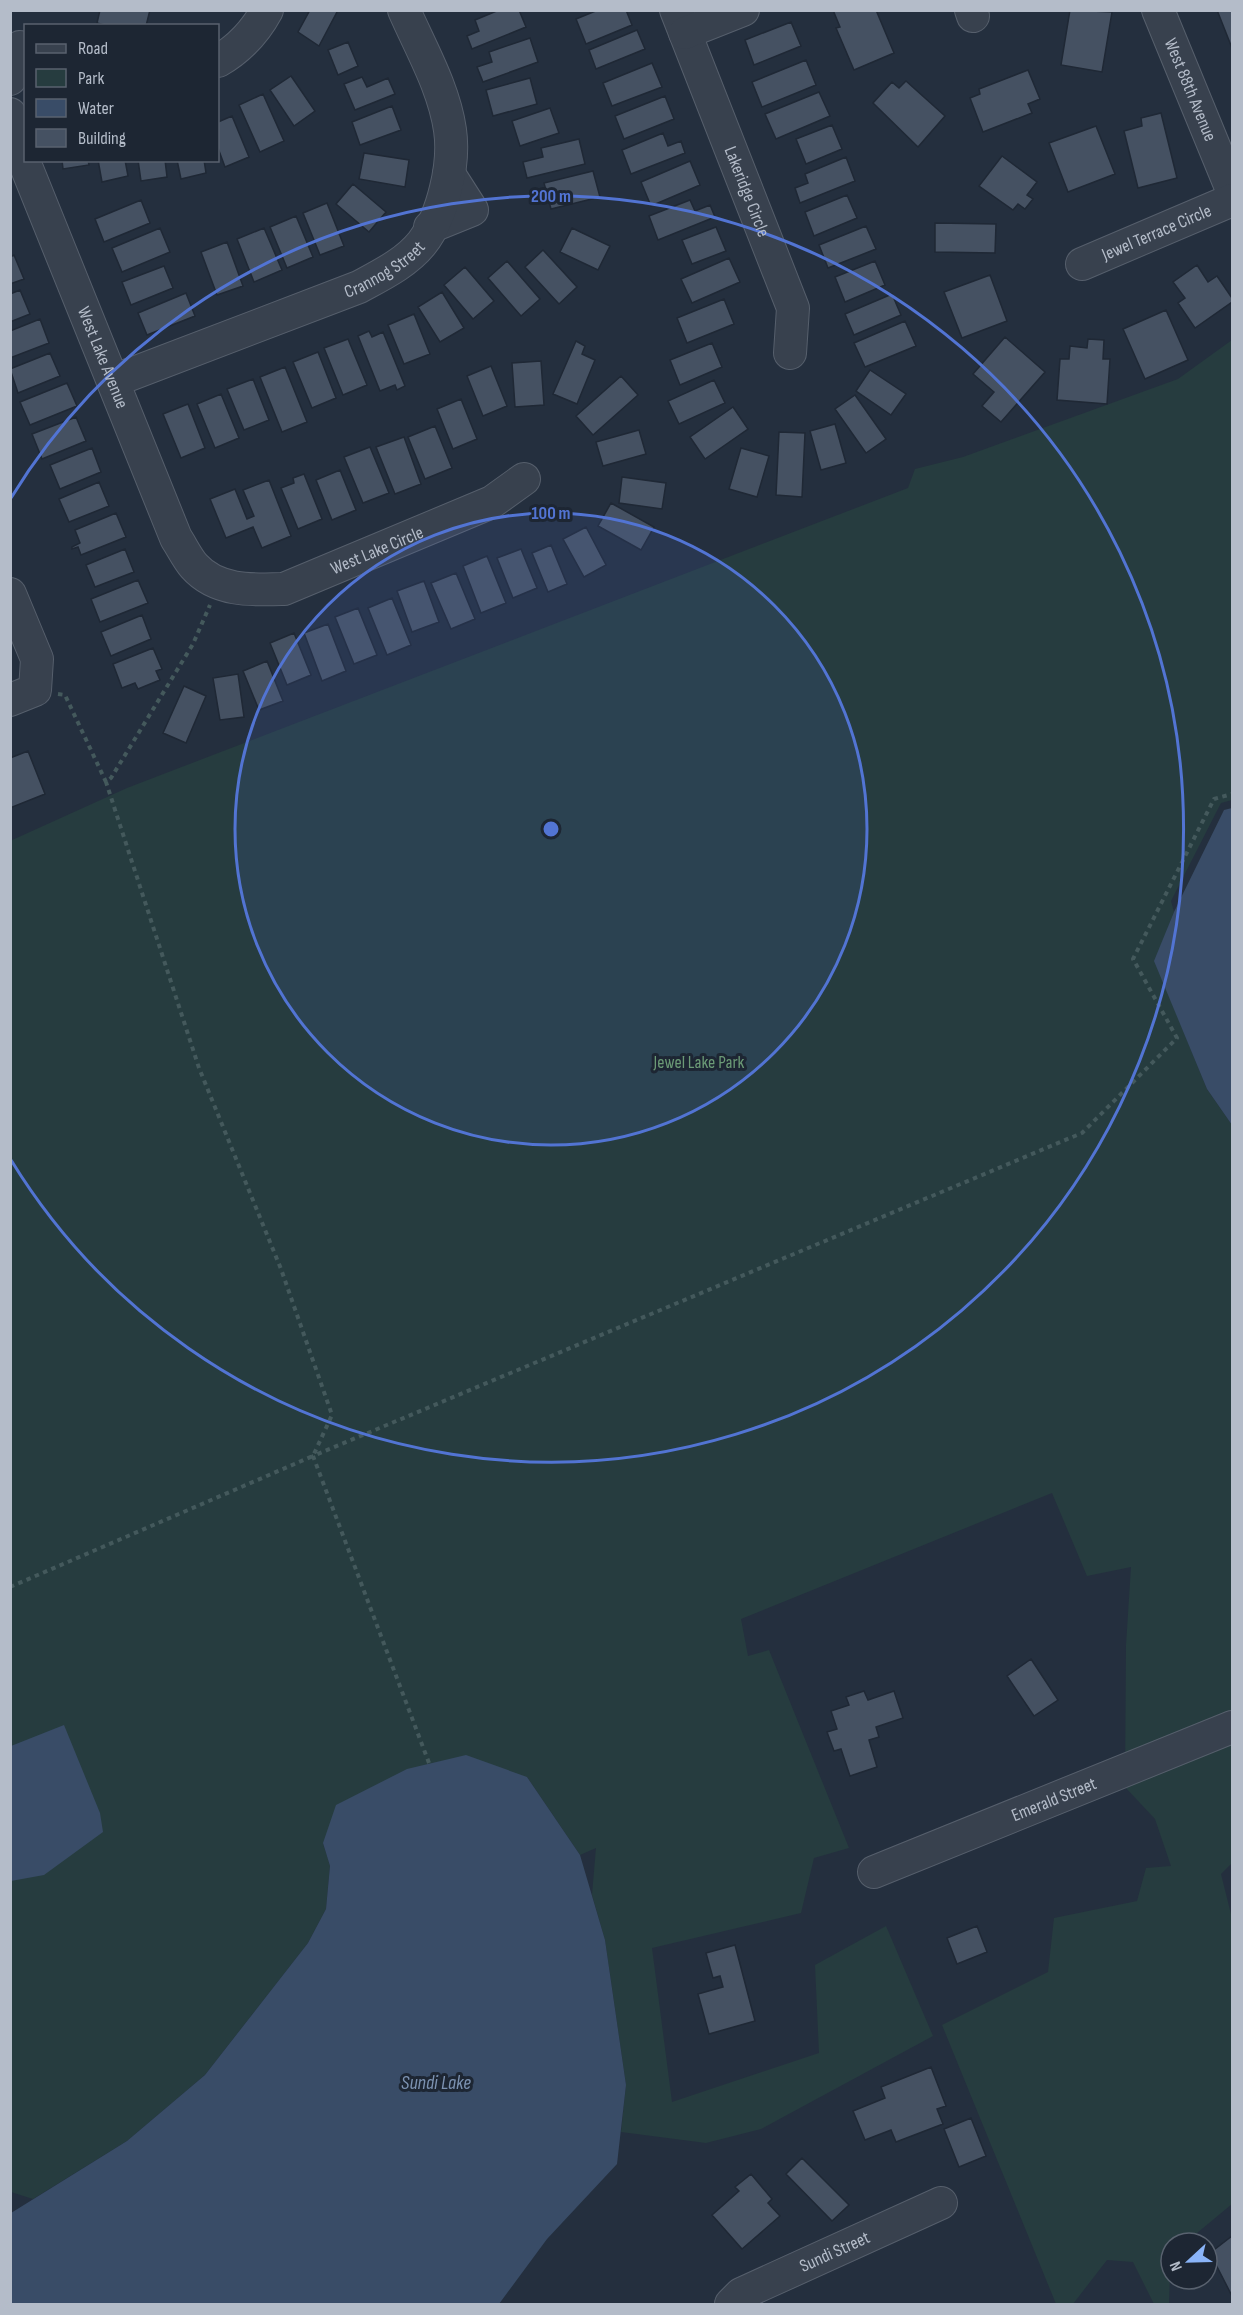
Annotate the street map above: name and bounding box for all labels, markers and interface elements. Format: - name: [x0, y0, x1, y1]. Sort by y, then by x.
- legend: [24, 24, 219, 162]
- street label: West 88th Avenue: [1160, 35, 1221, 144]
- text: Road: [78, 38, 108, 59]
- text: Park: [78, 68, 104, 89]
- text: Water: [78, 98, 114, 119]
- text: Building: [78, 128, 126, 149]
- street label: Lakeridge Circle: [720, 143, 774, 240]
- text: 200 m: [531, 186, 571, 207]
- street label: Jewel Terrace Circle: [1098, 200, 1214, 265]
- street label: Crannog Street: [341, 236, 430, 302]
- street label: West Lake Avenue: [73, 303, 133, 411]
- text: 100 m: [532, 503, 571, 524]
- street label: West Lake Circle: [327, 521, 426, 579]
- centre of rings: [541, 819, 561, 839]
- park label: Jewel Lake Park: [653, 1052, 745, 1073]
- street label: Emerald Street: [1008, 1772, 1100, 1826]
- water label: Sundi Lake: [401, 2071, 471, 2095]
- street label: Sundi Street: [796, 2226, 873, 2276]
- north arrow: [1159, 2231, 1219, 2291]
- text: N: [1166, 2259, 1187, 2274]

